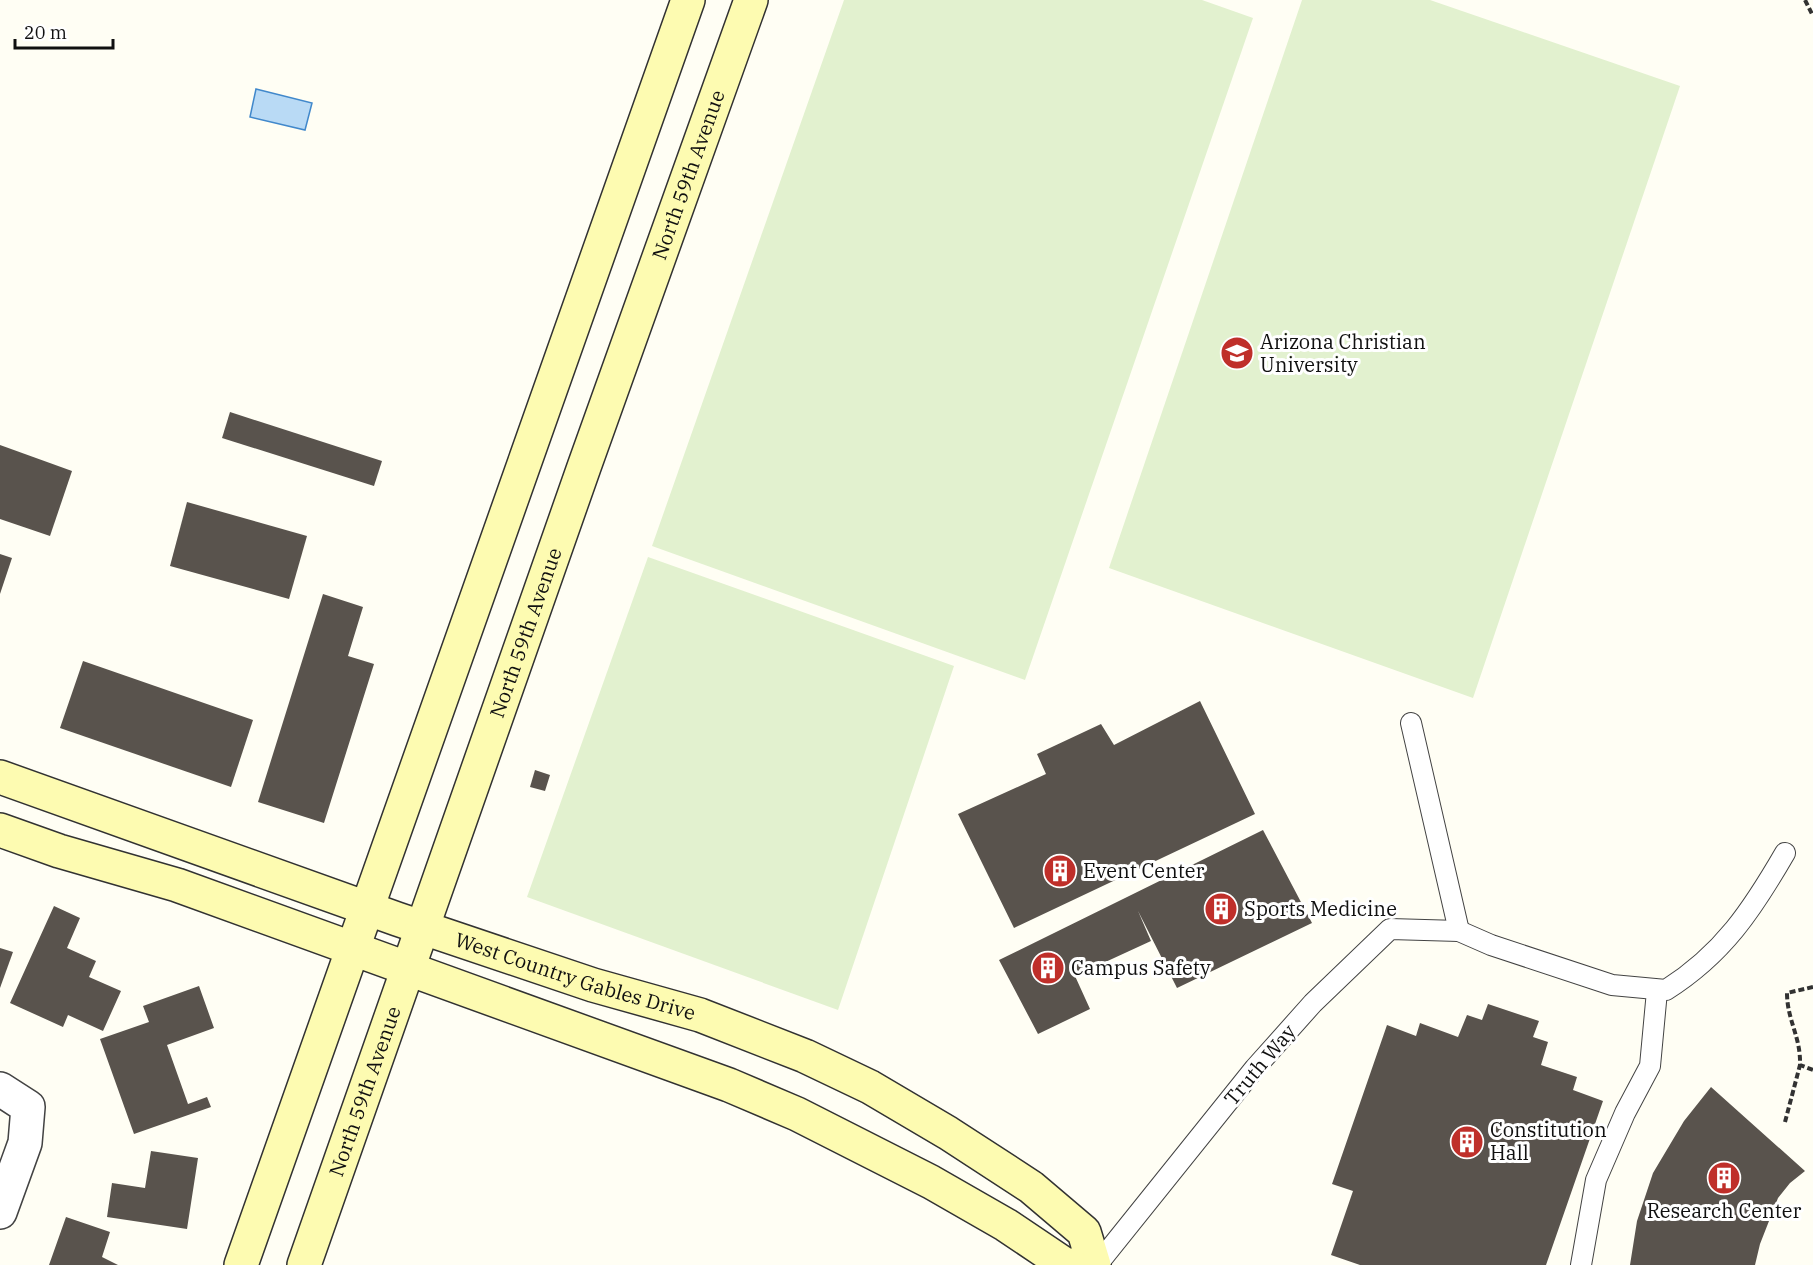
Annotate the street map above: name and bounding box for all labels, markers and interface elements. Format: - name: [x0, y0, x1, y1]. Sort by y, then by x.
- scale bar: [15, 12, 112, 50]
- text: 20 m: [24, 21, 67, 44]
- street label: North 59th Avenue: [645, 86, 731, 263]
- place label: Arizona Christian University: [1260, 328, 1426, 378]
- school or university icon: Arizona Christian University: [1219, 335, 1255, 371]
- street label: North 59th Avenue: [483, 544, 568, 721]
- building icon: Event Center: [1042, 853, 1078, 889]
- place label: Event Center: [1083, 857, 1204, 884]
- building icon: Sports Medicine: [1203, 891, 1239, 927]
- place label: Sports Medicine: [1244, 895, 1397, 922]
- street label: West Country Gables Drive: [452, 926, 699, 1026]
- building icon: Campus Safety: [1030, 950, 1066, 986]
- place label: Campus Safety: [1071, 954, 1211, 981]
- street label: North 59th Avenue: [322, 1003, 407, 1180]
- street label: Truth Way: [1218, 1018, 1302, 1111]
- place label: Constitution Hall: [1490, 1116, 1607, 1166]
- building icon: Constitution Hall: [1449, 1124, 1485, 1160]
- building icon: Research Center: [1706, 1160, 1742, 1196]
- place label: Research Center: [1647, 1197, 1801, 1224]

